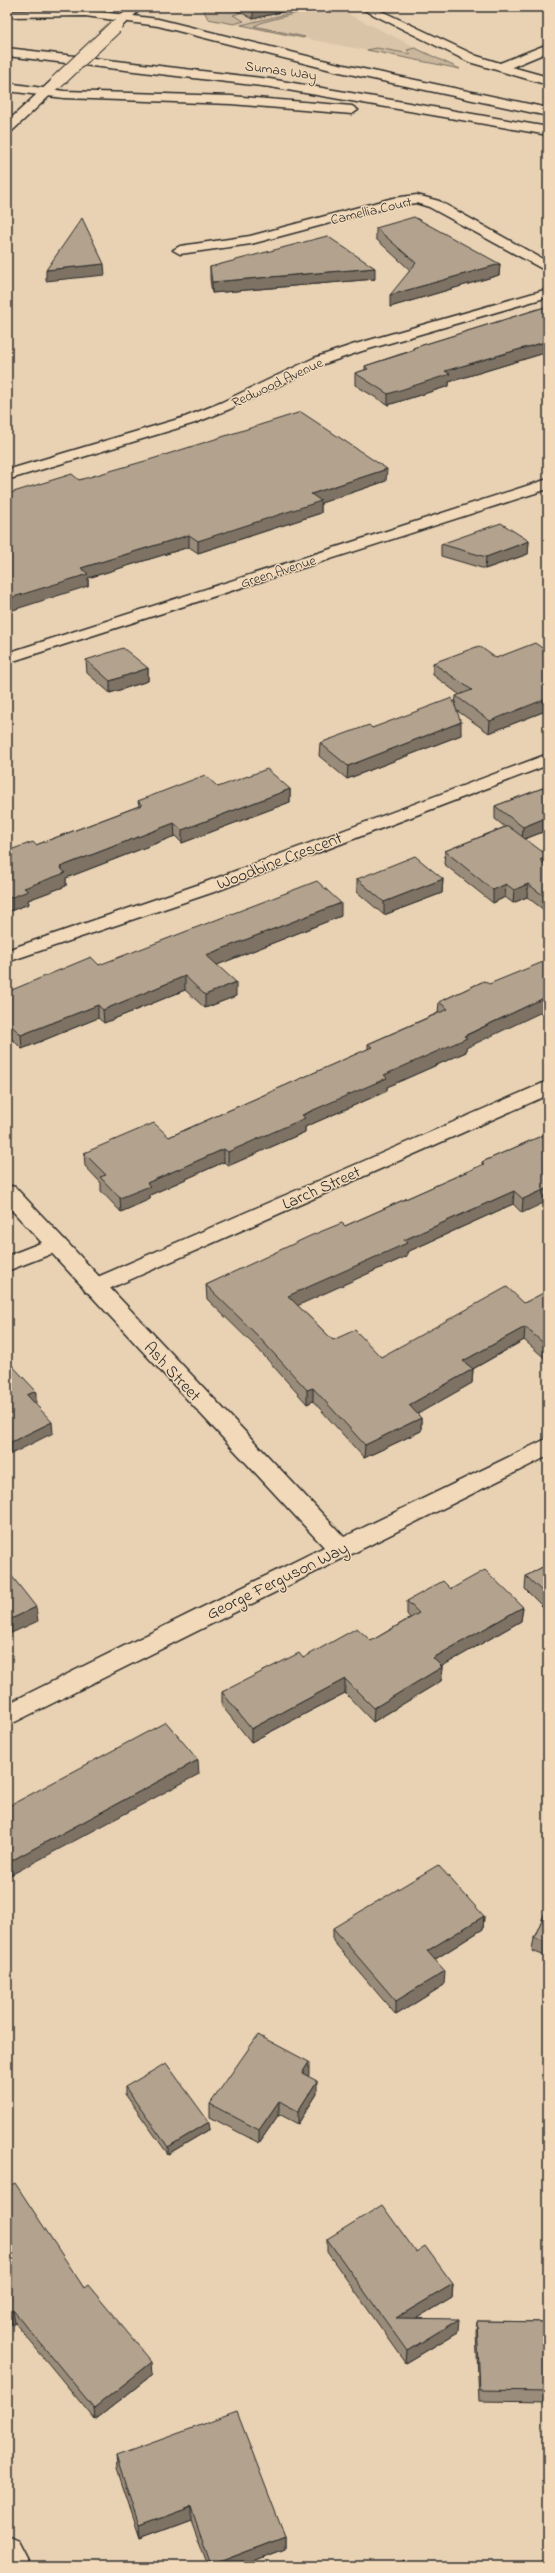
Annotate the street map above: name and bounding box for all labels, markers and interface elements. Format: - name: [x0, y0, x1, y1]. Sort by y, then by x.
- street label: Sumas Way: [243, 56, 318, 88]
- street label: Camellia Court: [329, 192, 414, 231]
- street label: Redwood Avenue: [228, 353, 327, 414]
- street label: Green Avenue: [238, 550, 319, 594]
- street label: Woodbine Crescent: [213, 826, 346, 897]
- street label: Larch Street: [278, 1160, 365, 1217]
- street label: Ash Street: [137, 1336, 207, 1408]
- street label: George Ferguson Way: [202, 1536, 354, 1628]

